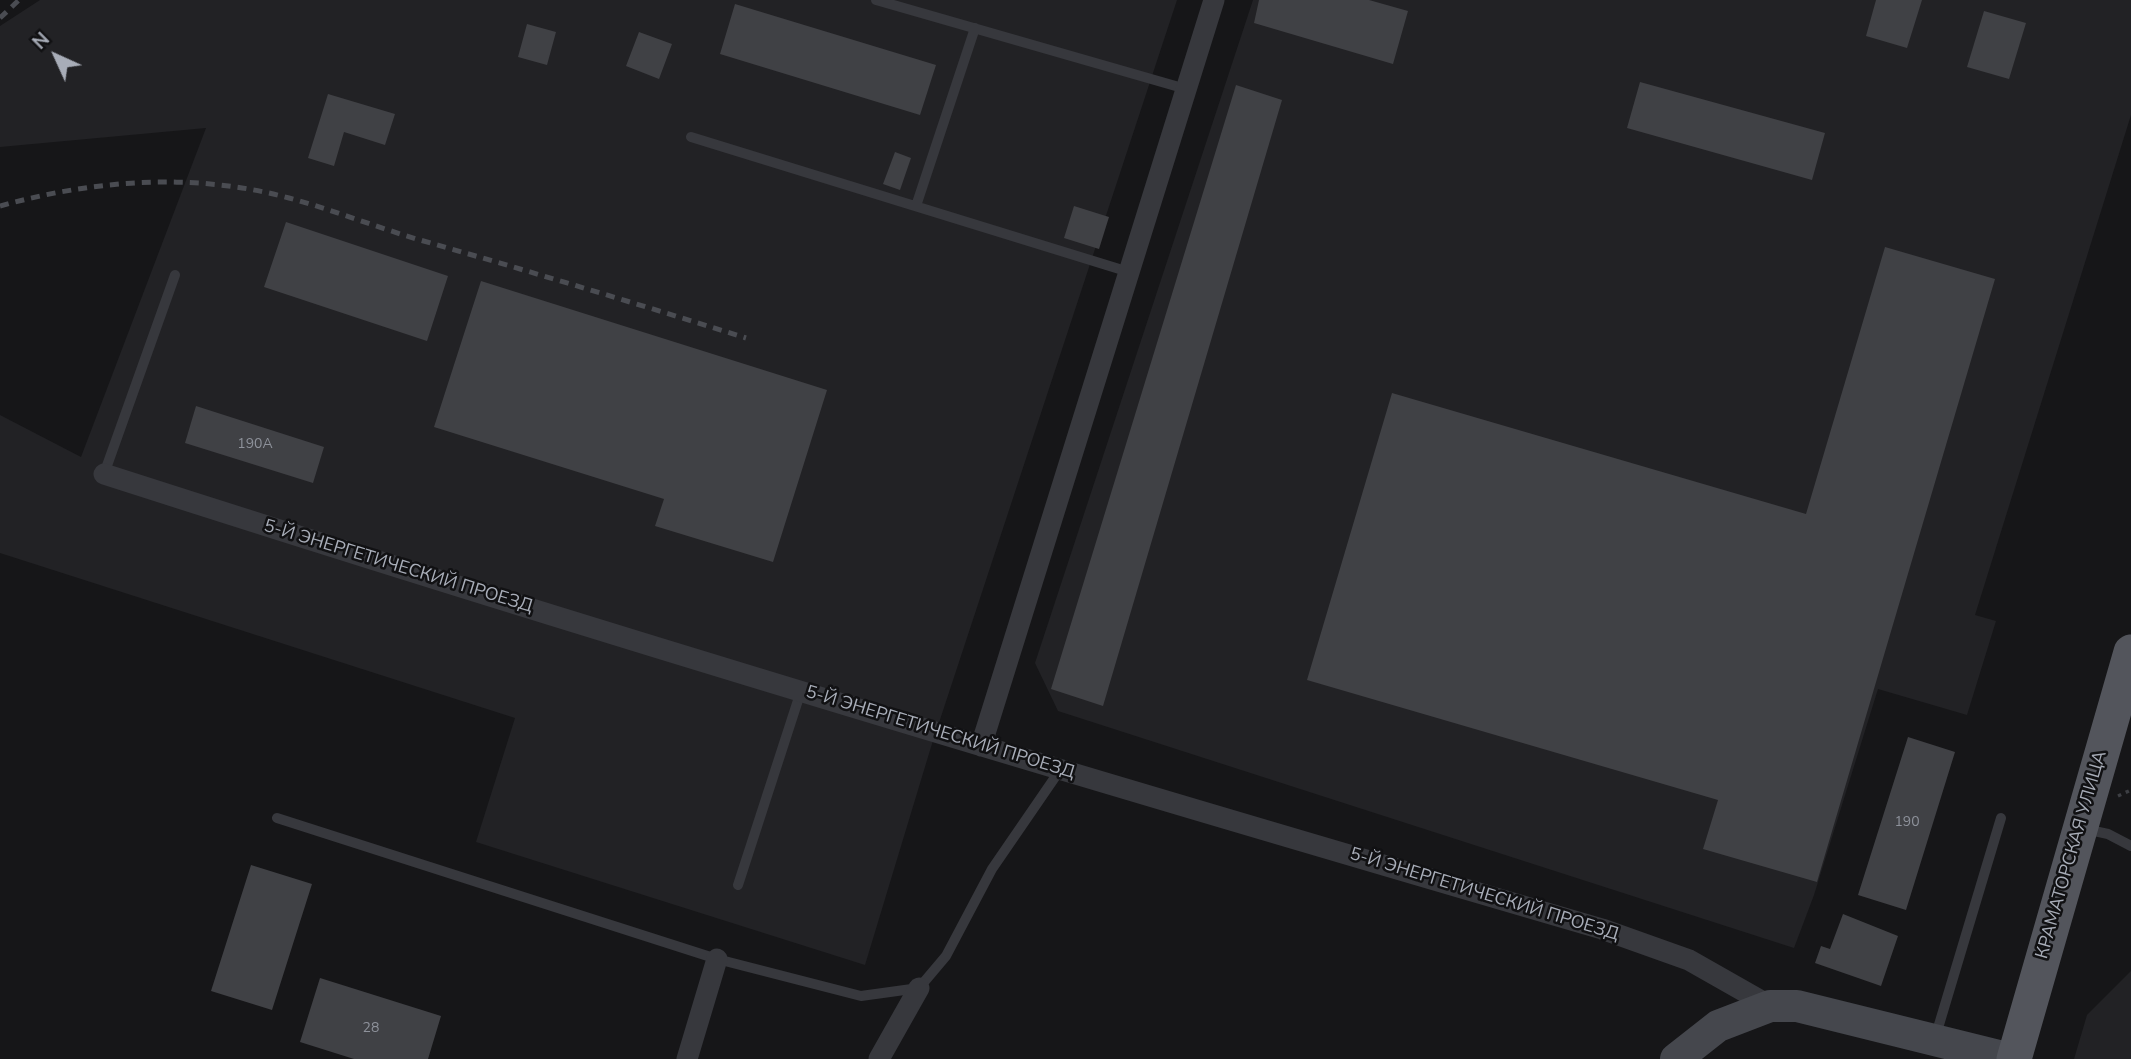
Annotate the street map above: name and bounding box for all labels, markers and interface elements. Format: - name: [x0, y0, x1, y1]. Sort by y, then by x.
- north arrow: [21, 21, 91, 91]
- text: N: [27, 27, 55, 55]
- house number: 190А: [237, 437, 273, 453]
- street label: 5-Й ЭНЕРГЕТИЧЕСКИЙ ПРОЕЗД: [261, 516, 535, 618]
- street label: 5-Й ЭНЕРГЕТИЧЕСКИЙ ПРОЕЗД: [803, 682, 1077, 784]
- street label: КРАМАТОРСКАЯ УЛИЦА: [2032, 748, 2112, 962]
- house number: 190: [1894, 815, 1920, 831]
- street label: 5-Й ЭНЕРГЕТИЧЕСКИЙ ПРОЕЗД: [1347, 844, 1621, 946]
- house number: 28: [363, 1021, 379, 1037]

